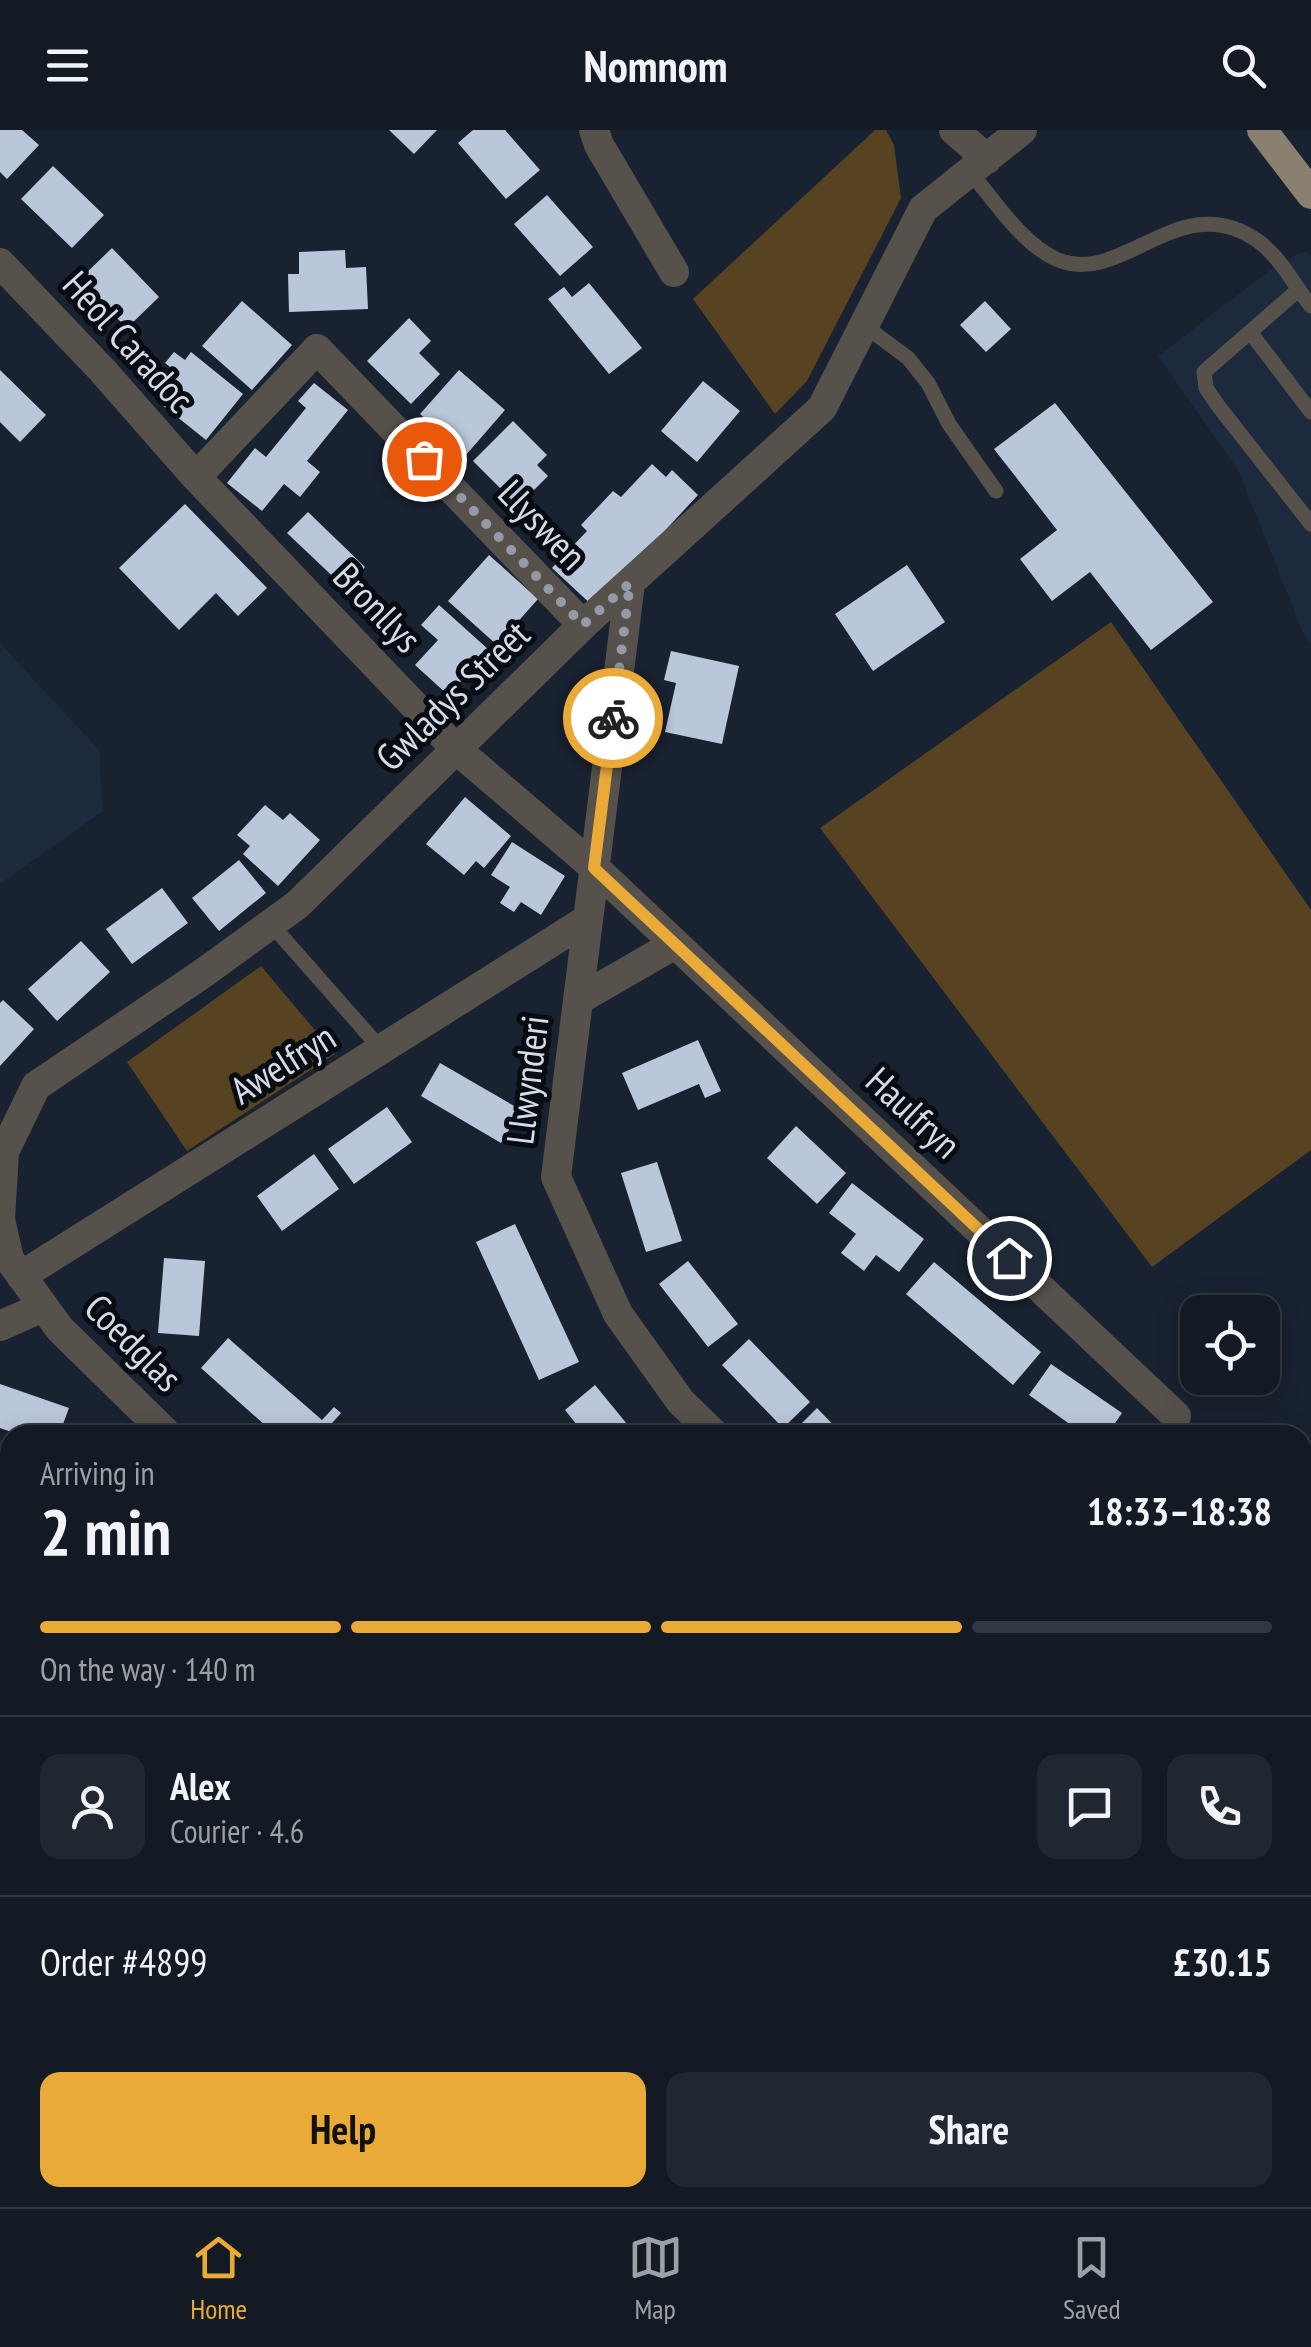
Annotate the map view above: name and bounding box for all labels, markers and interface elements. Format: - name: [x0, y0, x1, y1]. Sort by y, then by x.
- text: Nomnom: [583, 36, 728, 94]
- icon: menu: [40, 38, 95, 93]
- icon: search: [1216, 38, 1271, 93]
- street label: Heol Caradoc: [53, 260, 205, 422]
- pin: [382, 417, 467, 502]
- icon: bag: [397, 432, 452, 487]
- street label: Llyswen: [489, 469, 598, 579]
- street label: Bronllys: [324, 552, 433, 662]
- street label: Gwladys Street: [365, 609, 540, 780]
- courier: [563, 668, 663, 768]
- icon: bike: [586, 691, 641, 746]
- street label: Awelfryn: [220, 1011, 344, 1114]
- street label: Llwynderi: [494, 1013, 559, 1147]
- street label: Haulfryn: [856, 1056, 972, 1168]
- pin: [967, 1216, 1052, 1301]
- icon: home: [982, 1231, 1037, 1286]
- street label: Coedglas: [75, 1283, 193, 1401]
- map controls: [1180, 1295, 1280, 1395]
- button: locate: [1180, 1295, 1280, 1395]
- text: Arriving in: [40, 1452, 155, 1494]
- text: 18:33–18:38: [1087, 1486, 1272, 1535]
- text: 2 min: [40, 1489, 171, 1573]
- text: On the way · 140 m: [40, 1648, 255, 1690]
- button: person: [40, 1754, 145, 1859]
- button: chat: [1037, 1754, 1142, 1859]
- button: phone: [1167, 1754, 1272, 1859]
- text: Alex: [170, 1761, 231, 1810]
- text: Courier · 4.6: [170, 1810, 304, 1852]
- text: Order #4899: [40, 1937, 207, 1986]
- text: £30.15: [1173, 1937, 1272, 1986]
- button: Help: [40, 2072, 646, 2187]
- button: Share: [666, 2072, 1272, 2187]
- tab: Home: [190, 2230, 247, 2327]
- tab: Map: [628, 2230, 683, 2327]
- tab: Saved: [1063, 2230, 1121, 2327]

